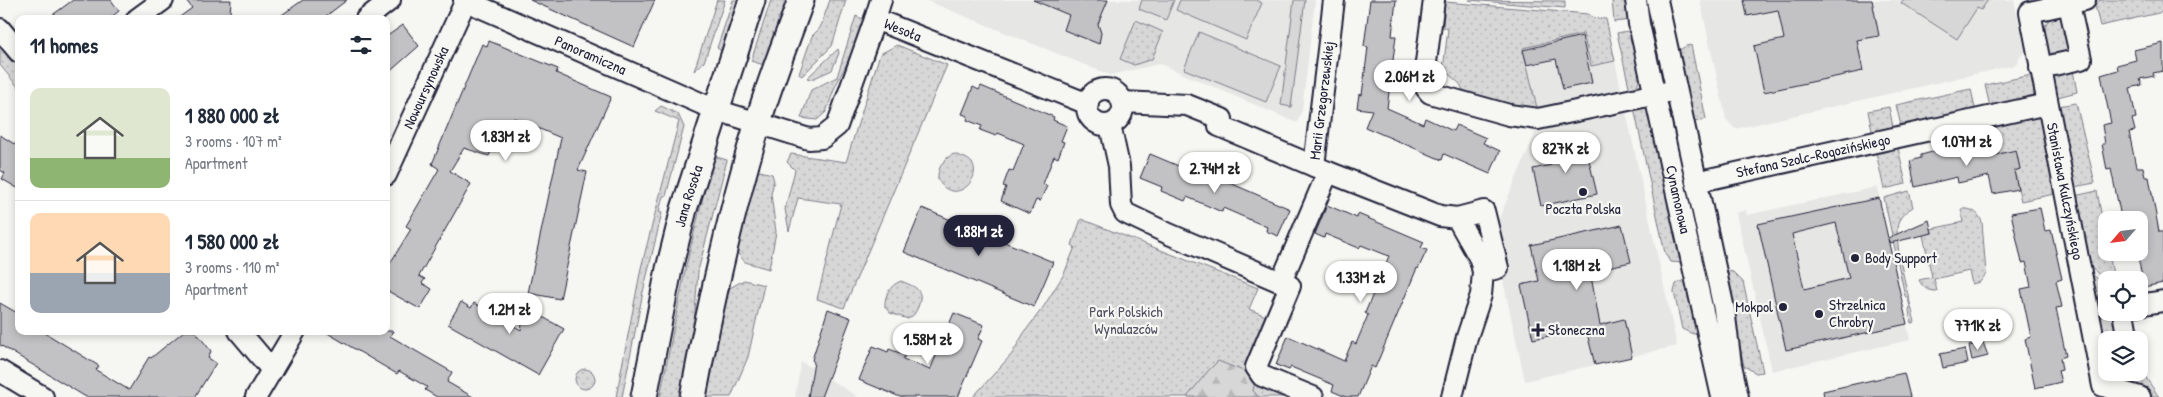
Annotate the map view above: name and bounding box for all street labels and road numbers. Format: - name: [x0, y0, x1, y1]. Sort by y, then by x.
- street label: Wesoła: [881, 13, 925, 47]
- street label: Panoramiczna: [552, 30, 630, 80]
- street label: Marii Grzegorzewskiej: [1304, 40, 1339, 161]
- street label: Nowoursynowska: [397, 43, 453, 132]
- street label: Stanisława Kulczyńskiego: [2042, 121, 2089, 262]
- street label: Stefana Szolc-Rogozińskiego: [1734, 128, 1892, 183]
- street label: Jana Rosoła: [669, 162, 708, 229]
- street label: Cynamonowa: [1661, 163, 1696, 236]

